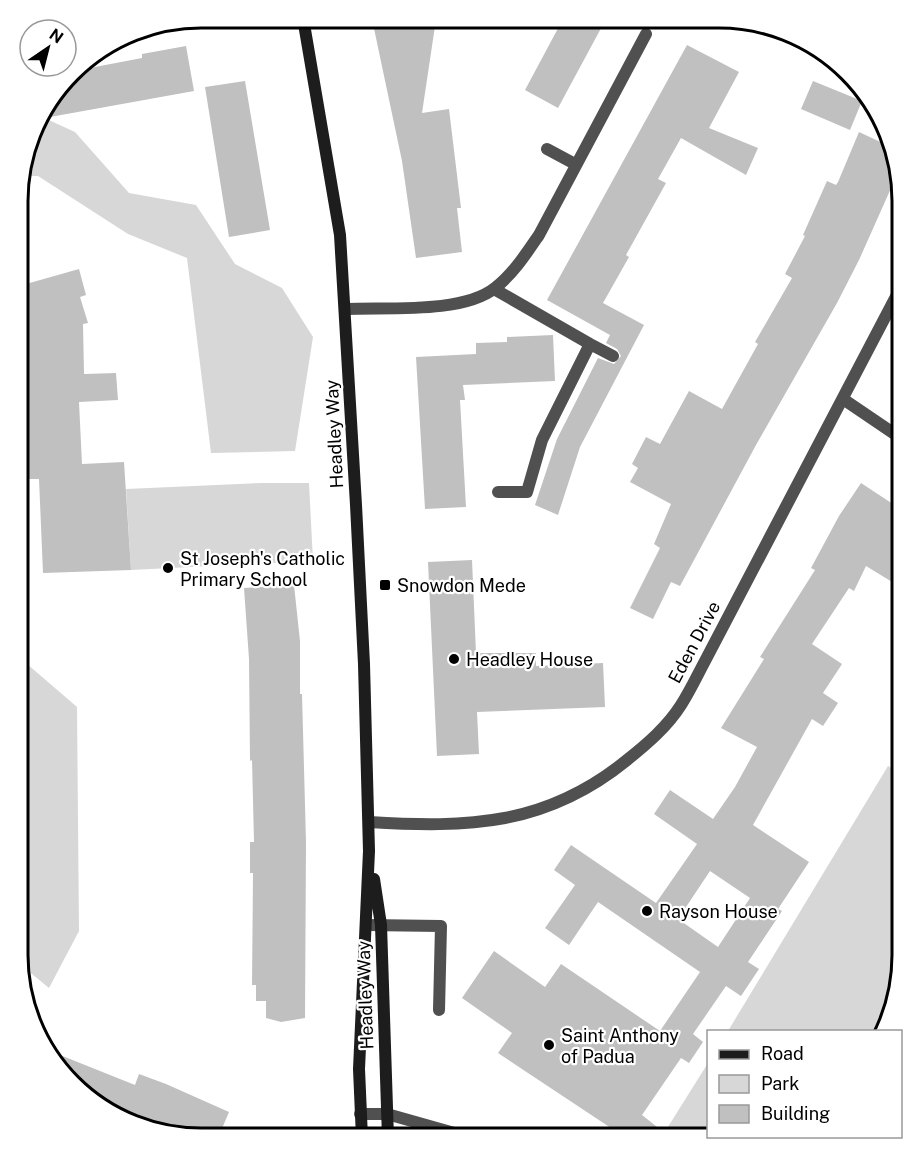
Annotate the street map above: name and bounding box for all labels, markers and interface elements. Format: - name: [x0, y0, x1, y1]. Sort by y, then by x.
- north arrow: [18, 18, 78, 78]
- text: N: [46, 25, 67, 47]
- street label: Headley Way: [321, 379, 347, 489]
- place label: St Joseph's Catholic Primary School: [180, 548, 345, 590]
- marker: St Joseph's Catholic Primary School: [161, 561, 175, 575]
- place label: Snowdon Mede: [397, 575, 526, 596]
- marker: Snowdon Mede: [378, 578, 392, 592]
- street label: Eden Drive: [664, 597, 724, 687]
- place label: Headley House: [466, 649, 593, 670]
- marker: Headley House: [447, 652, 461, 666]
- place label: Rayson House: [659, 901, 778, 922]
- marker: Rayson House: [640, 904, 654, 918]
- street label: Headley Way: [353, 940, 377, 1050]
- place label: Saint Anthony of Padua: [561, 1025, 679, 1067]
- legend: [707, 1030, 902, 1138]
- marker: Saint Anthony of Padua: [542, 1038, 556, 1052]
- text: Road: [761, 1043, 804, 1064]
- text: Park: [761, 1073, 799, 1094]
- text: Building: [761, 1103, 830, 1124]

